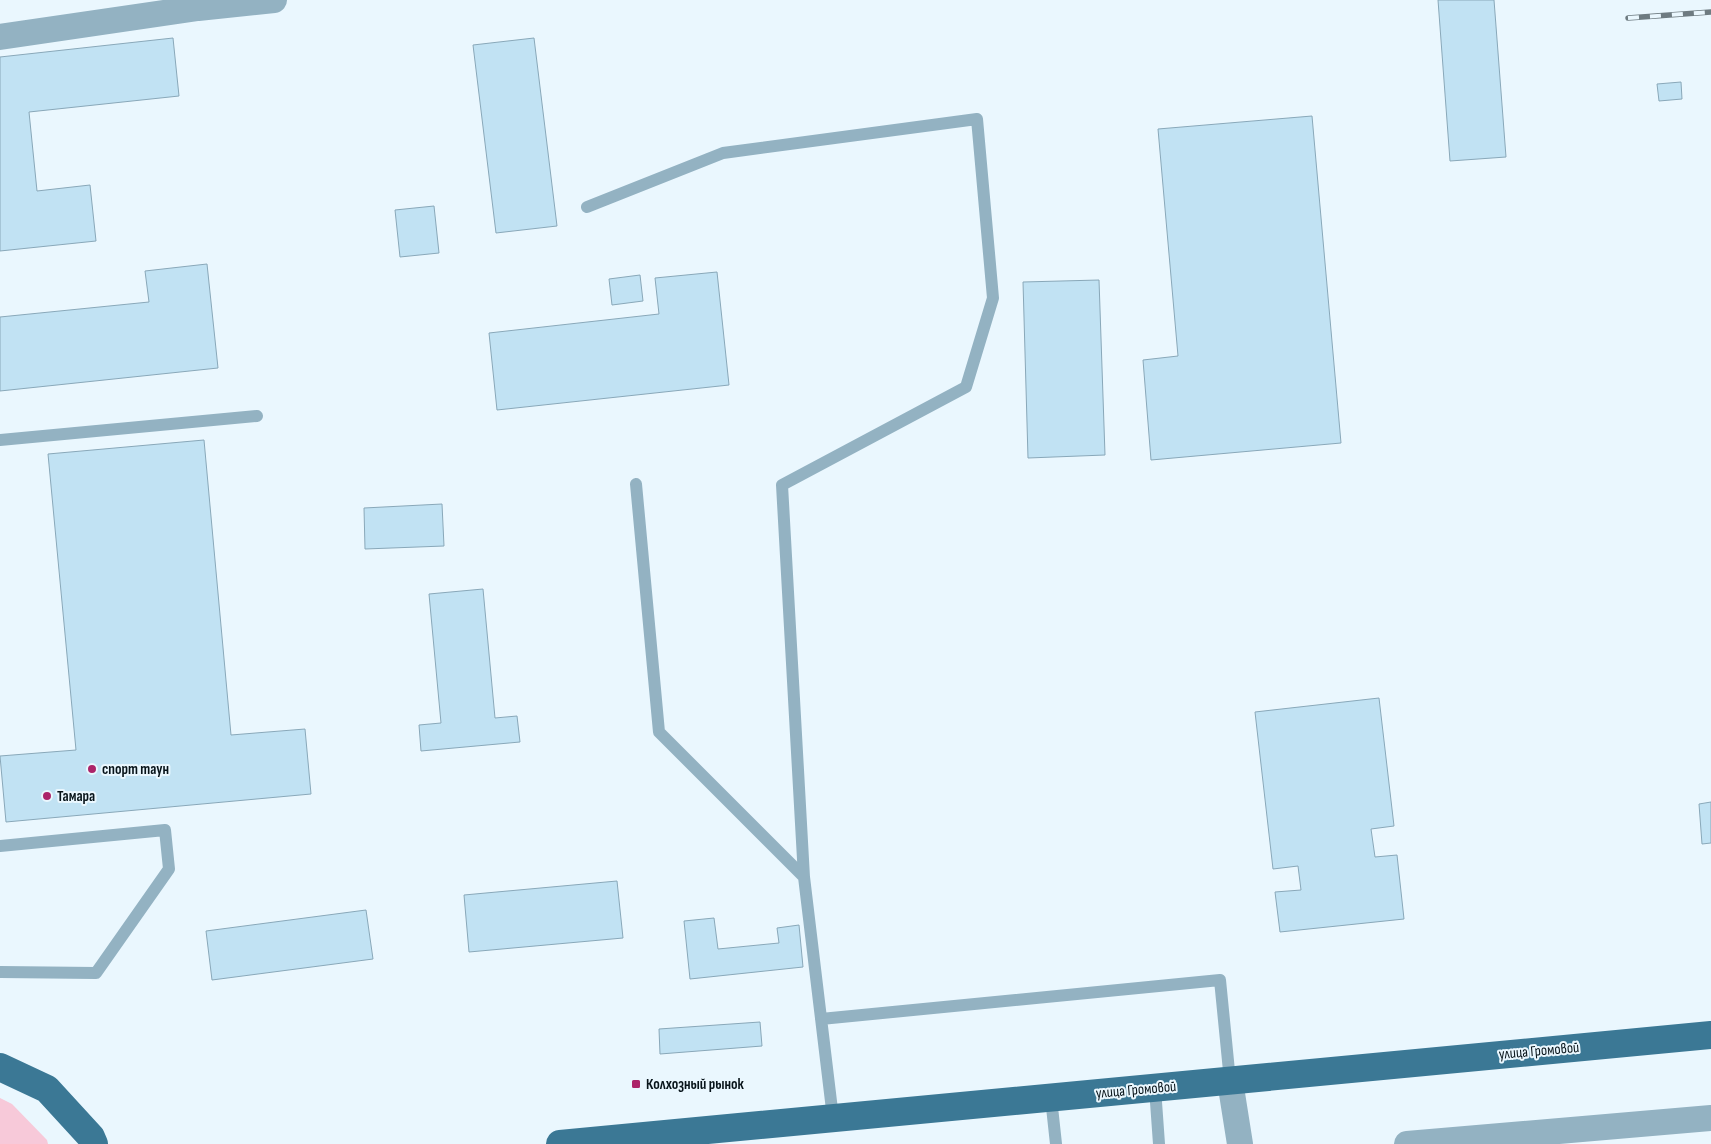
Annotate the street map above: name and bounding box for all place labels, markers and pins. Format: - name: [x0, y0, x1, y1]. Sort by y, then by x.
- place label: спорт таун: [102, 760, 169, 779]
- marker: спорт таун: [86, 763, 98, 775]
- place label: Тамара: [57, 787, 95, 806]
- marker: Тамара: [41, 790, 53, 802]
- place label: Колхозный рынок: [646, 1075, 745, 1094]
- marker: Колхозный рынок: [630, 1078, 642, 1090]

